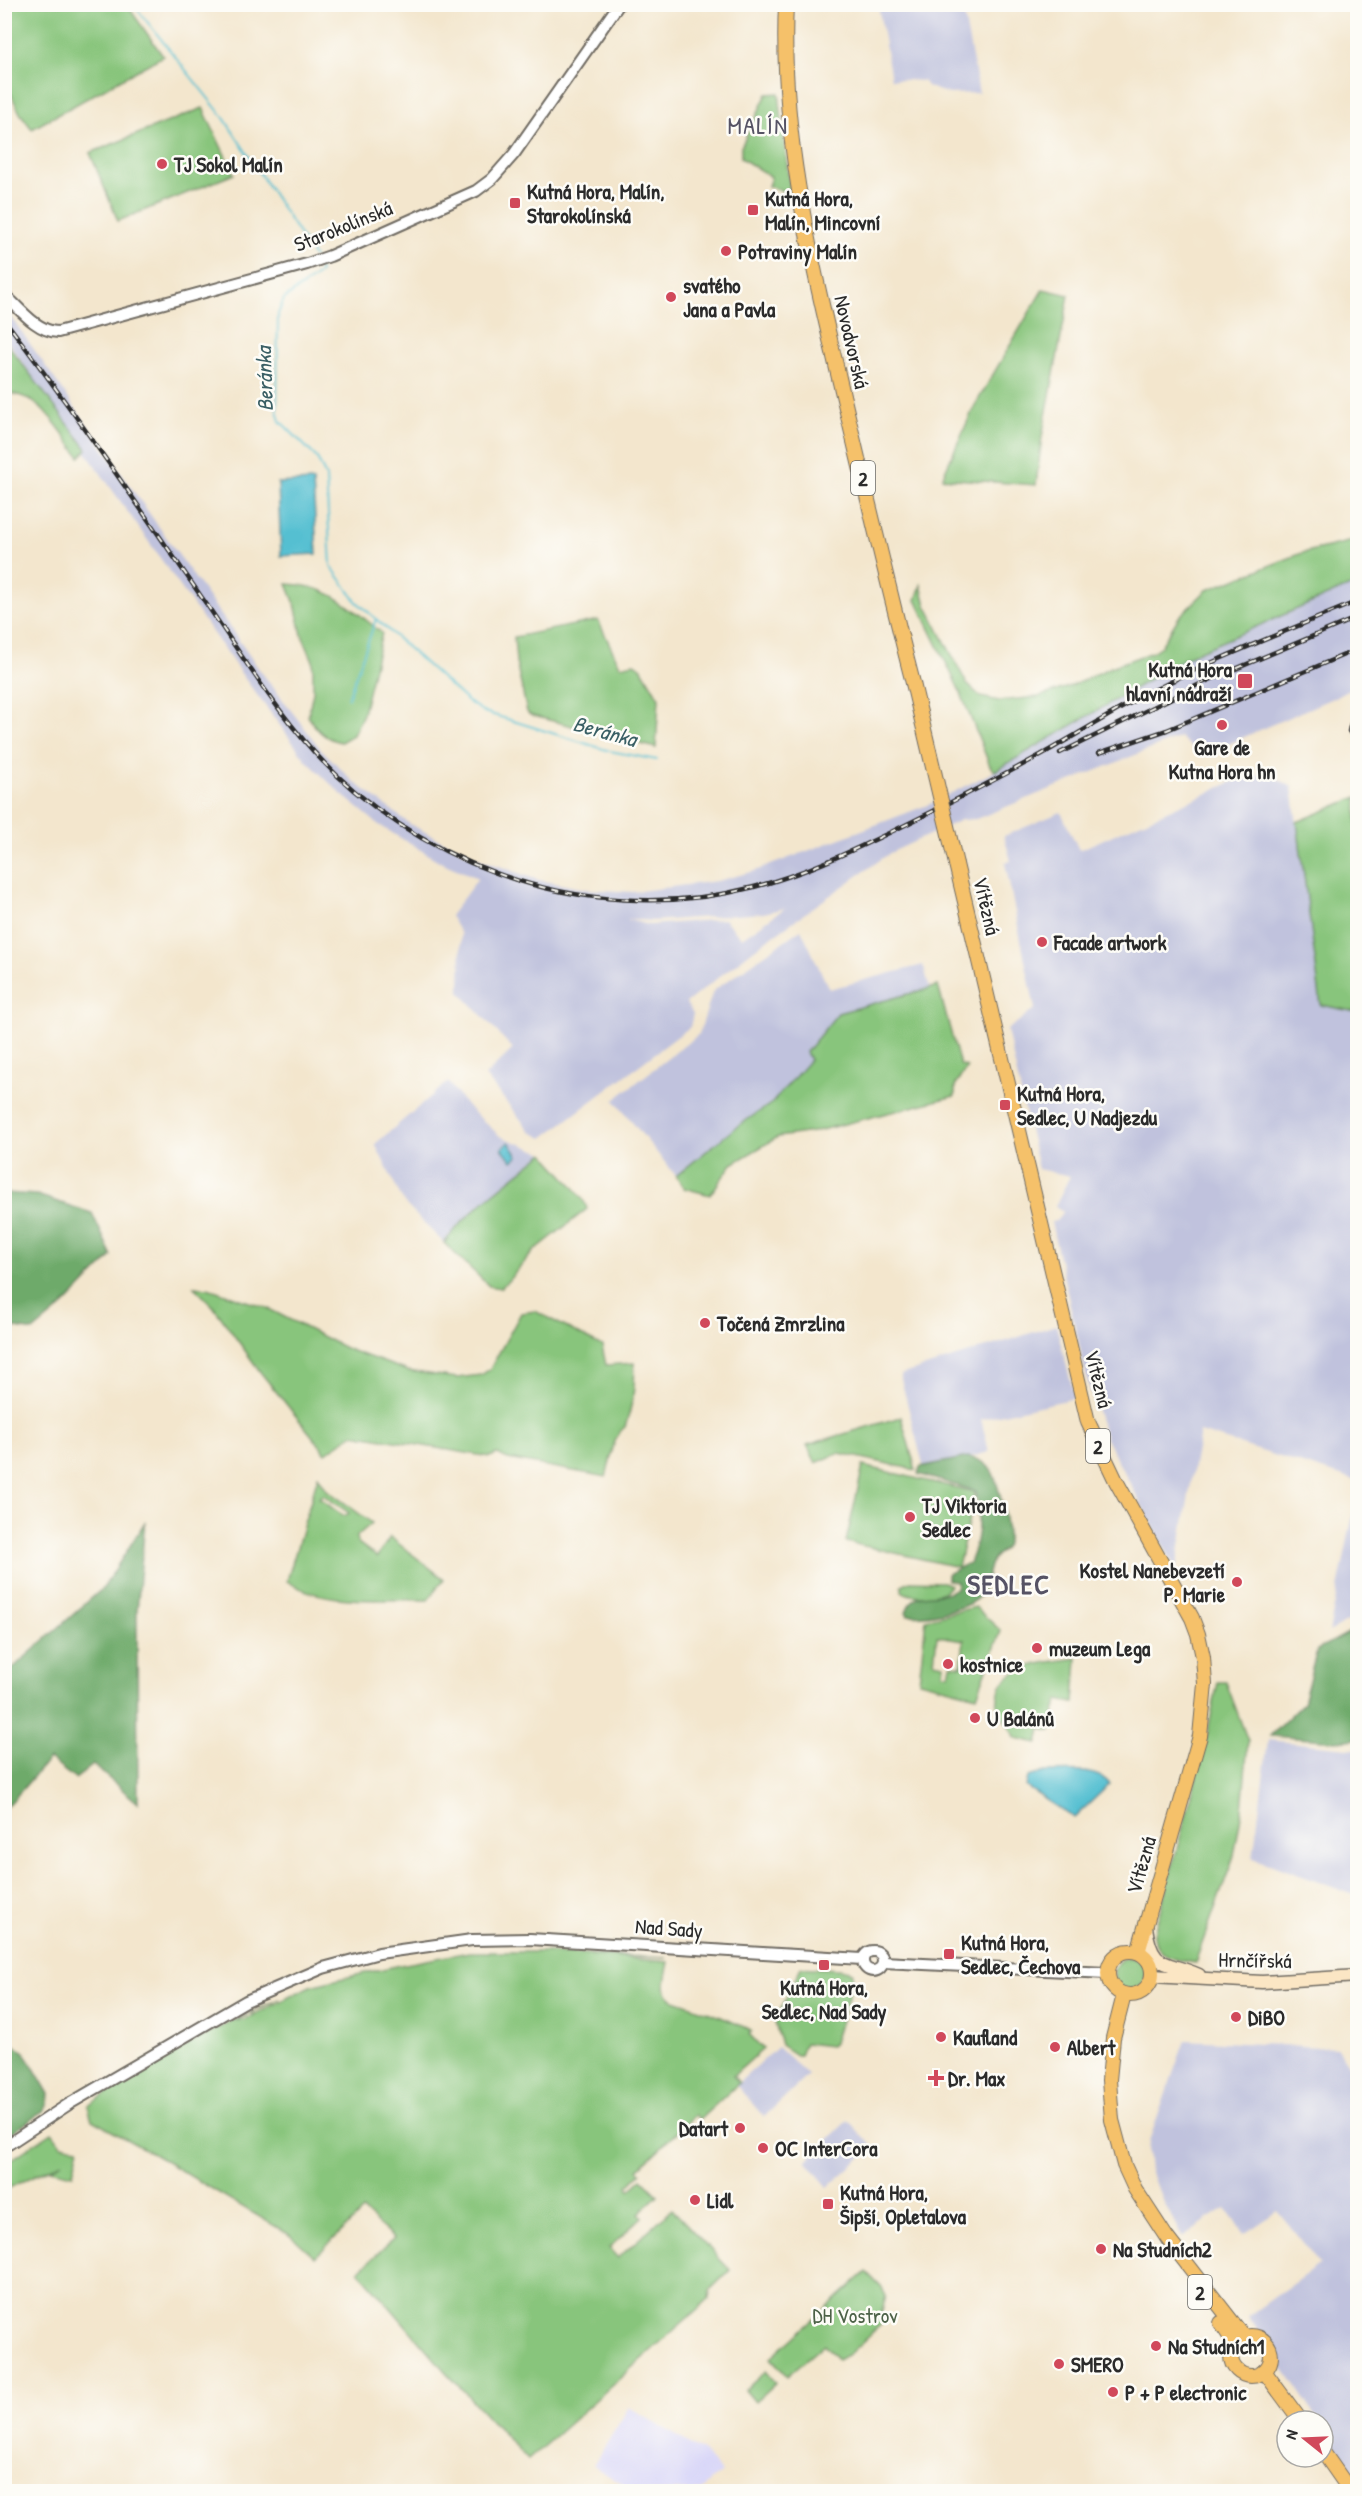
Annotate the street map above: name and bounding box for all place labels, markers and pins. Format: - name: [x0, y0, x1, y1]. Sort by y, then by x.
- place label: TJ Sokol Malín: [173, 150, 283, 179]
- marker: TJ Sokol Malín: [155, 157, 169, 171]
- place label: Kutná Hora, Malín, Starokolínská: [527, 177, 665, 230]
- place label: Kutná Hora, Malín, Mincovní: [765, 184, 881, 237]
- marker: Kutná Hora, Malín, Starokolínská: [508, 196, 522, 210]
- marker: Kutná Hora, Malín, Mincovní: [746, 203, 760, 217]
- place label: Potraviny Malín: [738, 237, 857, 267]
- marker: Potraviny Malín: [719, 244, 733, 258]
- place label: svatého Jana a Pavla: [683, 271, 776, 324]
- marker: svatého Jana a Pavla: [664, 290, 678, 304]
- place label: Kutná Hora hlavní nádraží: [1126, 655, 1233, 708]
- marker: Kutná Hora hlavní nádraží: [1236, 672, 1254, 690]
- marker: Gare de Kutna Hora hn: [1215, 718, 1229, 732]
- place label: Gare de Kutna Hora hn: [1169, 733, 1275, 786]
- place label: Facade artwork: [1053, 928, 1167, 957]
- marker: Facade artwork: [1035, 935, 1049, 949]
- place label: Kutná Hora, Sedlec, U Nadjezdu: [1017, 1079, 1158, 1132]
- marker: Kutná Hora, Sedlec, U Nadjezdu: [998, 1098, 1012, 1112]
- place label: Točená Zmrzlina: [716, 1309, 845, 1338]
- marker: Točená Zmrzlina: [698, 1316, 712, 1330]
- place label: TJ Viktoria Sedlec: [921, 1491, 1007, 1544]
- marker: TJ Viktoria Sedlec: [903, 1510, 917, 1524]
- place label: Kostel Nanebevzetí P. Marie: [1080, 1556, 1226, 1609]
- marker: Kostel Nanebevzetí P. Marie: [1230, 1575, 1244, 1589]
- place label: muzeum Lega: [1049, 1634, 1151, 1664]
- marker: muzeum Lega: [1030, 1641, 1044, 1655]
- place label: kostnice: [960, 1650, 1024, 1679]
- marker: kostnice: [941, 1657, 955, 1671]
- place label: U Balánů: [987, 1704, 1055, 1733]
- marker: U Balánů: [968, 1711, 982, 1725]
- place label: Kutná Hora, Sedlec, Čechova: [961, 1928, 1081, 1981]
- marker: Kutná Hora, Sedlec, Čechova: [942, 1947, 956, 1961]
- marker: Kutná Hora, Sedlec, Nad Sady: [817, 1958, 831, 1972]
- place label: Kutná Hora, Sedlec, Nad Sady: [762, 1973, 886, 2027]
- place label: DiBO: [1248, 2003, 1285, 2032]
- marker: DiBO: [1229, 2010, 1243, 2024]
- place label: Kaufland: [953, 2023, 1018, 2052]
- marker: Kaufland: [934, 2030, 948, 2044]
- place label: Albert: [1067, 2033, 1116, 2062]
- marker: Albert: [1048, 2040, 1062, 2054]
- place label: Dr. Max: [948, 2064, 1006, 2093]
- marker: Dr. Max: [929, 2071, 943, 2085]
- place label: Datart: [679, 2114, 729, 2143]
- marker: Datart: [733, 2121, 747, 2135]
- place label: OC InterCora: [775, 2134, 878, 2163]
- marker: OC InterCora: [756, 2141, 770, 2155]
- place label: Kutná Hora, Šipší, Opletalova: [840, 2178, 967, 2232]
- place label: Lidl: [707, 2186, 734, 2215]
- marker: Lidl: [688, 2193, 702, 2207]
- marker: Kutná Hora, Šipší, Opletalova: [821, 2197, 835, 2211]
- place label: Na Studních2: [1113, 2235, 1212, 2264]
- marker: Na Studních2: [1094, 2242, 1108, 2256]
- place label: Na Studních1: [1168, 2332, 1265, 2361]
- marker: Na Studních1: [1149, 2339, 1163, 2353]
- place label: SMERO: [1071, 2350, 1124, 2379]
- marker: SMERO: [1052, 2357, 1066, 2371]
- place label: P + P electronic: [1125, 2378, 1247, 2407]
- marker: P + P electronic: [1106, 2385, 1120, 2399]

